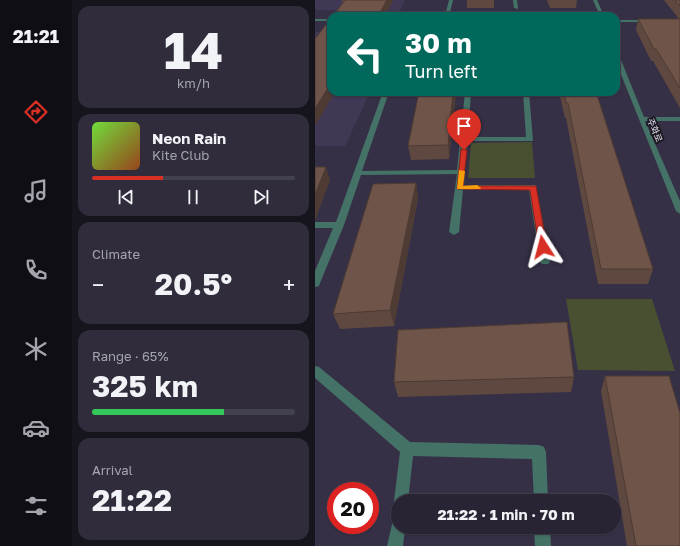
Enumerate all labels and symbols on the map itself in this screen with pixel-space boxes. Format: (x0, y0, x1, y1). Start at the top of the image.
pin (447, 109, 481, 150)
street label: 주화로 (645, 116, 665, 144)
position arrow (522, 226, 564, 268)
speed limit sign: 20 (327, 482, 379, 534)

